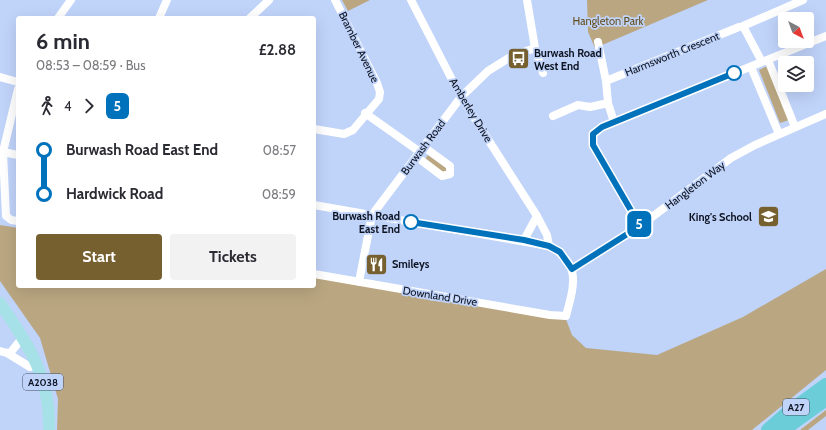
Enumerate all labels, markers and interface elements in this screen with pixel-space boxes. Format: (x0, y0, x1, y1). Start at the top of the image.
street label: Bramber Avenue (336, 9, 382, 85)
north arrow (778, 12, 814, 48)
map controls (778, 12, 814, 92)
park label: Hangleton Park (573, 14, 644, 28)
text: 6 min (36, 28, 90, 55)
street label: Harmsworth Crescent (623, 29, 722, 79)
text: £2.88 (259, 41, 296, 59)
bus stop icon: Burwash Road West End (506, 46, 532, 72)
place label: Burwash Road West End (534, 46, 602, 73)
button: layers (778, 56, 814, 92)
text: 08:53 – 08:59 · Bus (36, 57, 146, 73)
unlabelled marker (726, 65, 742, 81)
street label: Amberley Drive (446, 75, 496, 145)
icon: walk (36, 95, 58, 117)
icon: forward (78, 95, 100, 117)
text: 5 (114, 97, 121, 115)
text: 4 (64, 98, 72, 114)
street label: Burwash Road (398, 117, 448, 177)
text: Burwash Road East End (66, 141, 218, 159)
text: 08:57 (263, 142, 296, 158)
street label: Hangleton Way (662, 158, 728, 212)
text: Hardwick Road (66, 185, 163, 203)
text: 08:59 (262, 186, 296, 202)
school or university icon: King's School (755, 204, 781, 230)
place label: Burwash Road East End (332, 209, 400, 236)
place label: King's School (689, 210, 752, 224)
line badge: 5 (626, 211, 652, 237)
marker: Burwash Road East End (403, 214, 419, 230)
text: 5 (635, 215, 643, 233)
button: Start (36, 234, 162, 280)
button: Tickets (170, 234, 296, 280)
restaurant icon: Smileys (363, 251, 389, 277)
place label: Smileys (392, 257, 430, 271)
street label: Downland Drive (402, 283, 479, 309)
road number: A2038 (23, 374, 63, 390)
road number: A27 (783, 399, 809, 415)

